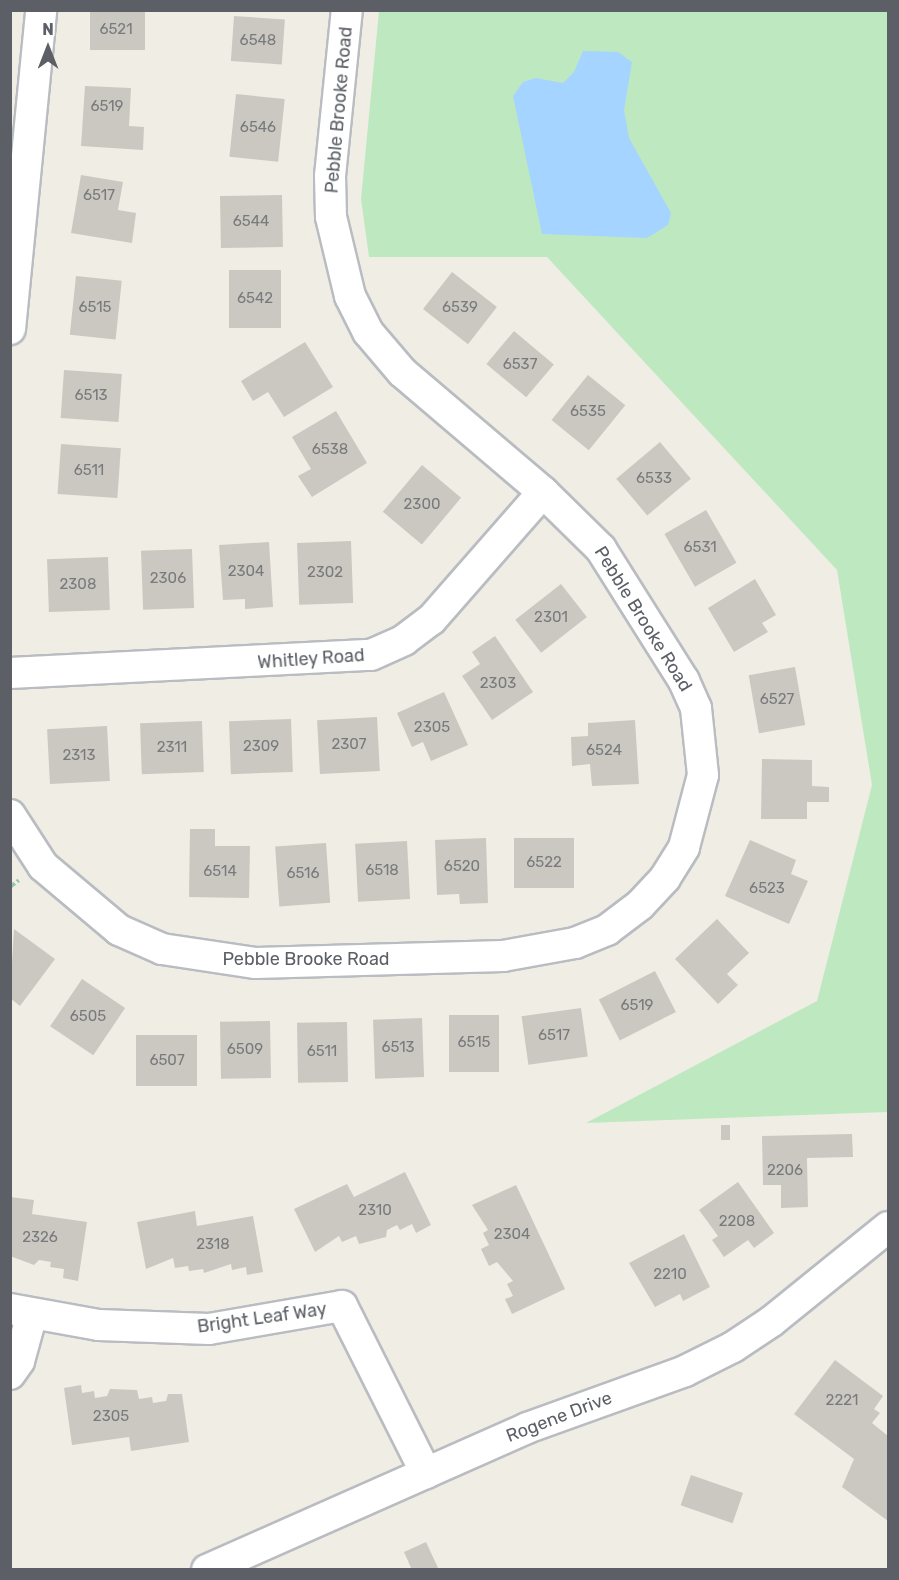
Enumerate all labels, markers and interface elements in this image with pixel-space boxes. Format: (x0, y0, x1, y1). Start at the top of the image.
north arrow (18, 18, 78, 78)
text: N (42, 20, 54, 39)
house number: 6521 (99, 21, 133, 39)
street label: Pebble Brooke Road (321, 26, 357, 194)
house number: 6548 (240, 32, 276, 50)
house number: 6519 (90, 98, 124, 116)
house number: 6546 (240, 119, 276, 137)
house number: 6517 (83, 187, 115, 205)
house number: 6544 (233, 213, 269, 231)
house number: 6542 (237, 290, 273, 308)
house number: 6515 (78, 299, 112, 317)
house number: 6539 (442, 299, 478, 317)
house number: 6537 (503, 356, 537, 374)
house number: 6513 (74, 387, 108, 405)
house number: 6535 (570, 403, 606, 421)
house number: 6538 (312, 441, 348, 459)
house number: 6511 (74, 462, 104, 480)
house number: 6533 (636, 470, 672, 488)
house number: 2300 (404, 496, 440, 514)
house number: 6531 (683, 539, 717, 557)
street label: Pebble Brooke Road (590, 542, 696, 696)
house number: 2304 (228, 563, 264, 581)
house number: 2302 (307, 564, 343, 582)
house number: 2306 (150, 570, 186, 588)
house number: 2308 (60, 576, 96, 594)
house number: 2301 (534, 609, 568, 627)
street label: Whitley Road (256, 644, 366, 674)
house number: 2303 (480, 675, 516, 693)
house number: 6527 (760, 691, 794, 709)
house number: 2305 (414, 719, 450, 737)
house number: 2307 (331, 736, 367, 754)
house number: 2309 (243, 738, 279, 756)
house number: 2311 (157, 739, 187, 757)
house number: 6524 (586, 742, 622, 760)
house number: 2313 (63, 747, 95, 765)
house number: 6522 (526, 854, 562, 872)
house number: 6520 (444, 858, 480, 876)
house number: 6518 (365, 862, 399, 880)
house number: 6514 (203, 863, 237, 881)
house number: 6516 (286, 865, 320, 883)
house number: 6523 (749, 880, 785, 898)
street label: Pebble Brooke Road (222, 948, 390, 970)
house number: 6519 (620, 997, 654, 1015)
house number: 6505 (70, 1008, 106, 1026)
house number: 6517 (538, 1027, 570, 1045)
house number: 6515 (457, 1034, 491, 1052)
house number: 6513 (381, 1039, 415, 1057)
house number: 6509 (227, 1041, 263, 1059)
house number: 6511 (307, 1043, 337, 1061)
house number: 6507 (149, 1052, 185, 1070)
house number: 2206 (767, 1162, 803, 1180)
house number: 2310 (358, 1202, 392, 1220)
house number: 2208 (719, 1213, 755, 1231)
house number: 2304 (494, 1226, 530, 1244)
house number: 2326 (22, 1229, 58, 1247)
house number: 2318 (196, 1236, 230, 1254)
house number: 2210 (653, 1266, 687, 1284)
street label: Bright Leaf Way (196, 1298, 328, 1338)
street label: Rogene Drive (503, 1387, 615, 1447)
house number: 2221 (826, 1392, 858, 1410)
house number: 2305 (93, 1408, 129, 1426)

